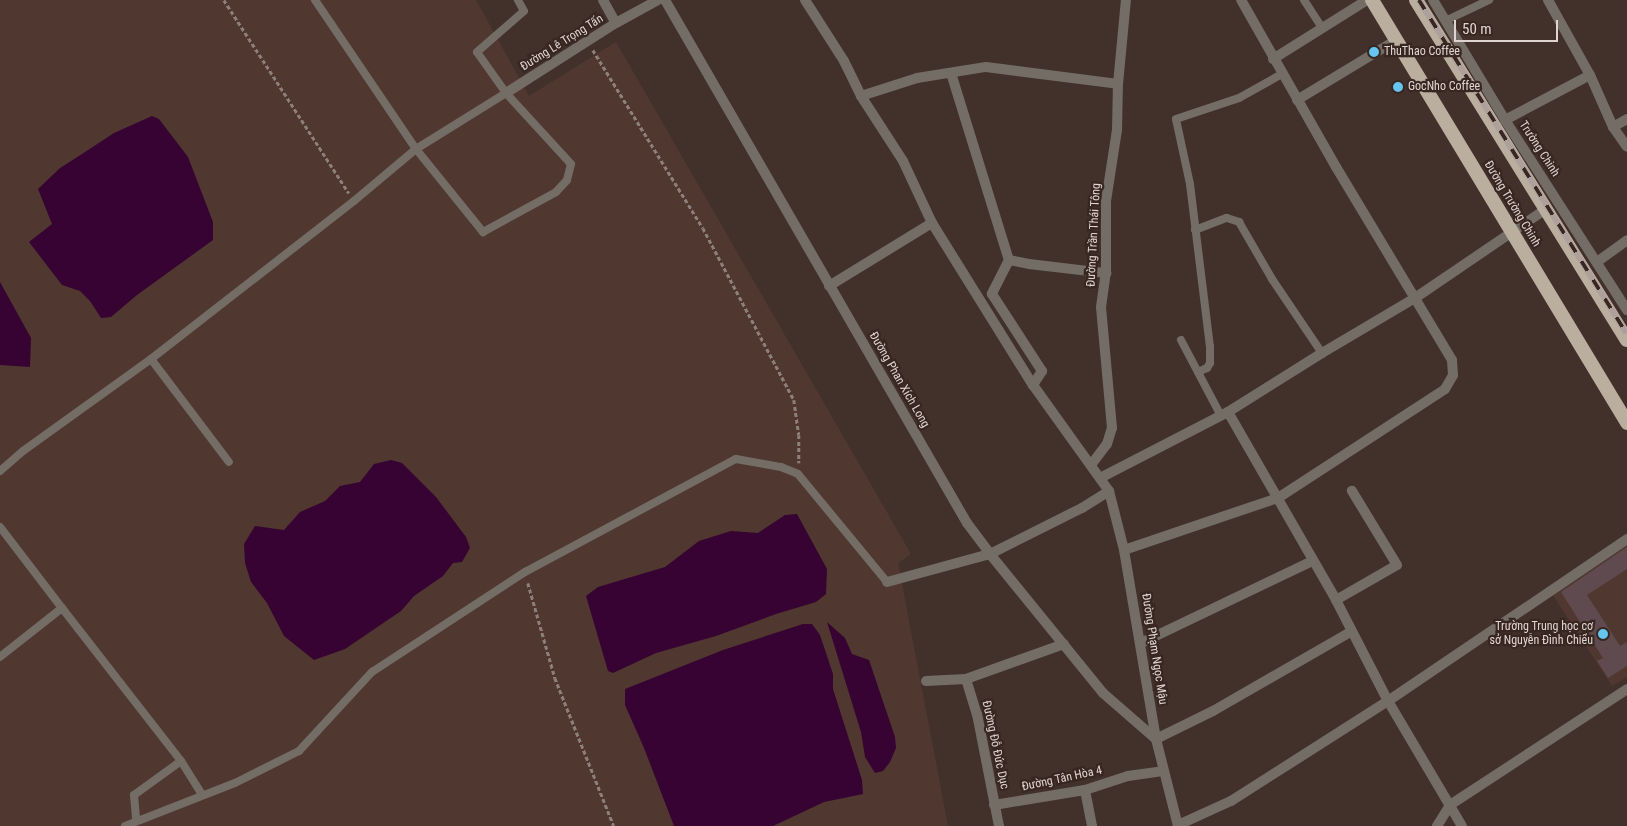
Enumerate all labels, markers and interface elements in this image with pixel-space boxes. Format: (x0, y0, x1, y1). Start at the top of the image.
scale bar (1457, 10, 1561, 42)
street label: Đường Lê Trọng Tấn (518, 12, 606, 74)
text: 50 m (1462, 20, 1492, 38)
place label: ThuThao Coffee (1384, 45, 1460, 59)
marker: ThuThao Coffee (1368, 46, 1380, 58)
place label: GocNho Coffee (1408, 80, 1480, 94)
marker: GocNho Coffee (1392, 81, 1404, 93)
street label: Trường Chinh (1516, 118, 1562, 180)
street label: Đường Trường Chinh (1481, 158, 1543, 250)
street label: Đường Trần Thái Tông (1084, 182, 1104, 288)
street label: Đường Phan Xích Long (866, 330, 932, 430)
street label: Đường Phạm Ngọc Mậu (1138, 592, 1170, 706)
place label: Trường Trung học cơ sở Nguyễn Đình Chiểu (1489, 620, 1593, 648)
marker: Trường Trung học cơ sở Nguyễn Đình Chiểu (1597, 628, 1609, 640)
street label: Đường Đỗ Đức Dục (979, 699, 1011, 791)
street label: Đường Tân Hòa 4 (1020, 763, 1104, 795)

